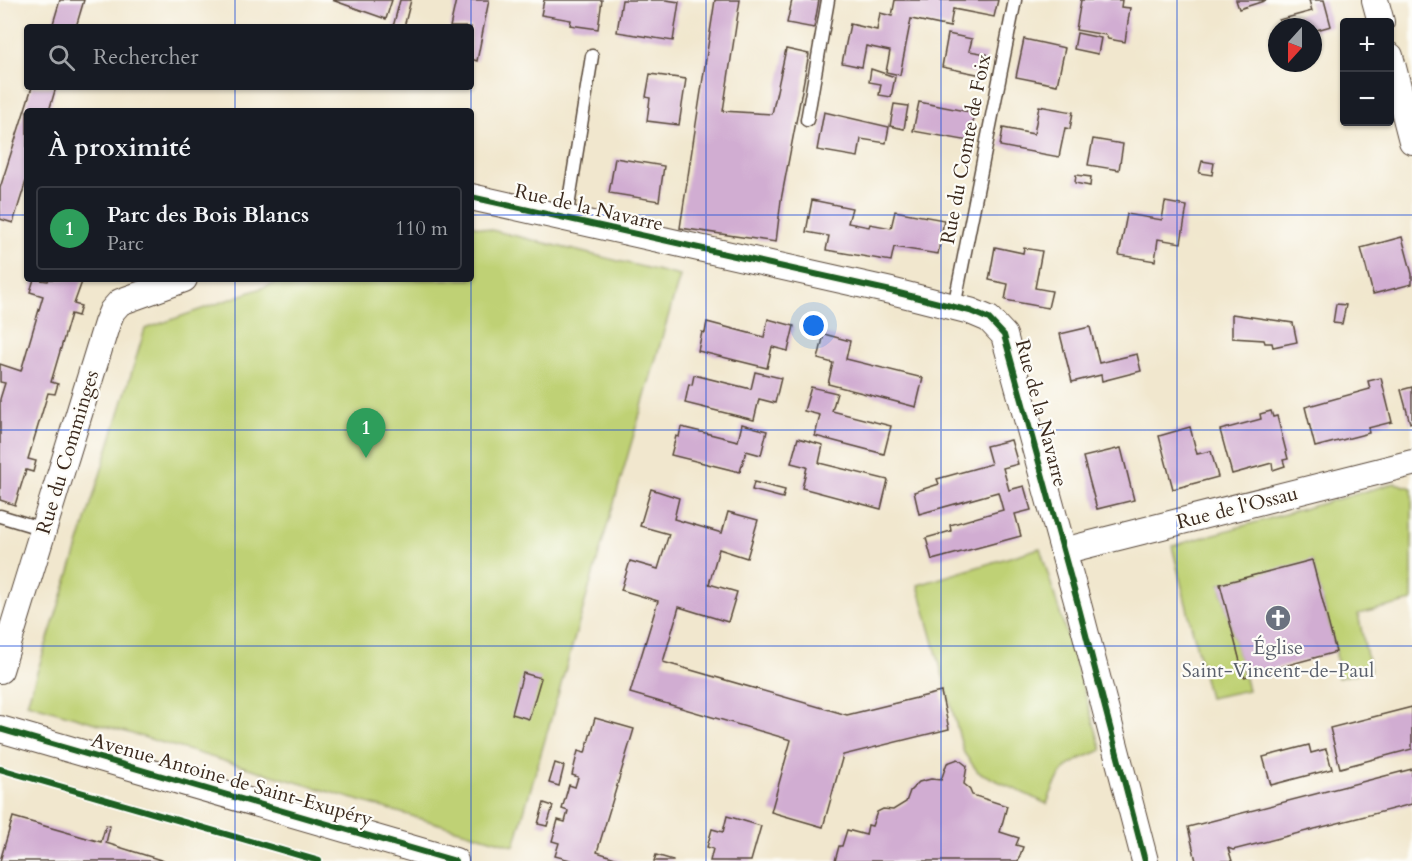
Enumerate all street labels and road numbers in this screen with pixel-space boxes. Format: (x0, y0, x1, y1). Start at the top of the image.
street label: Rue du Comte de Foix (934, 52, 997, 246)
street label: Rue de la Navarre (512, 177, 666, 238)
street label: Rue de la Navarre (1009, 336, 1074, 490)
street label: Rue du Comminges (30, 367, 105, 537)
street label: Rue de l'Ossau (1174, 479, 1301, 536)
street label: Avenue Antoine de Saint-Exupéry (88, 726, 376, 833)

